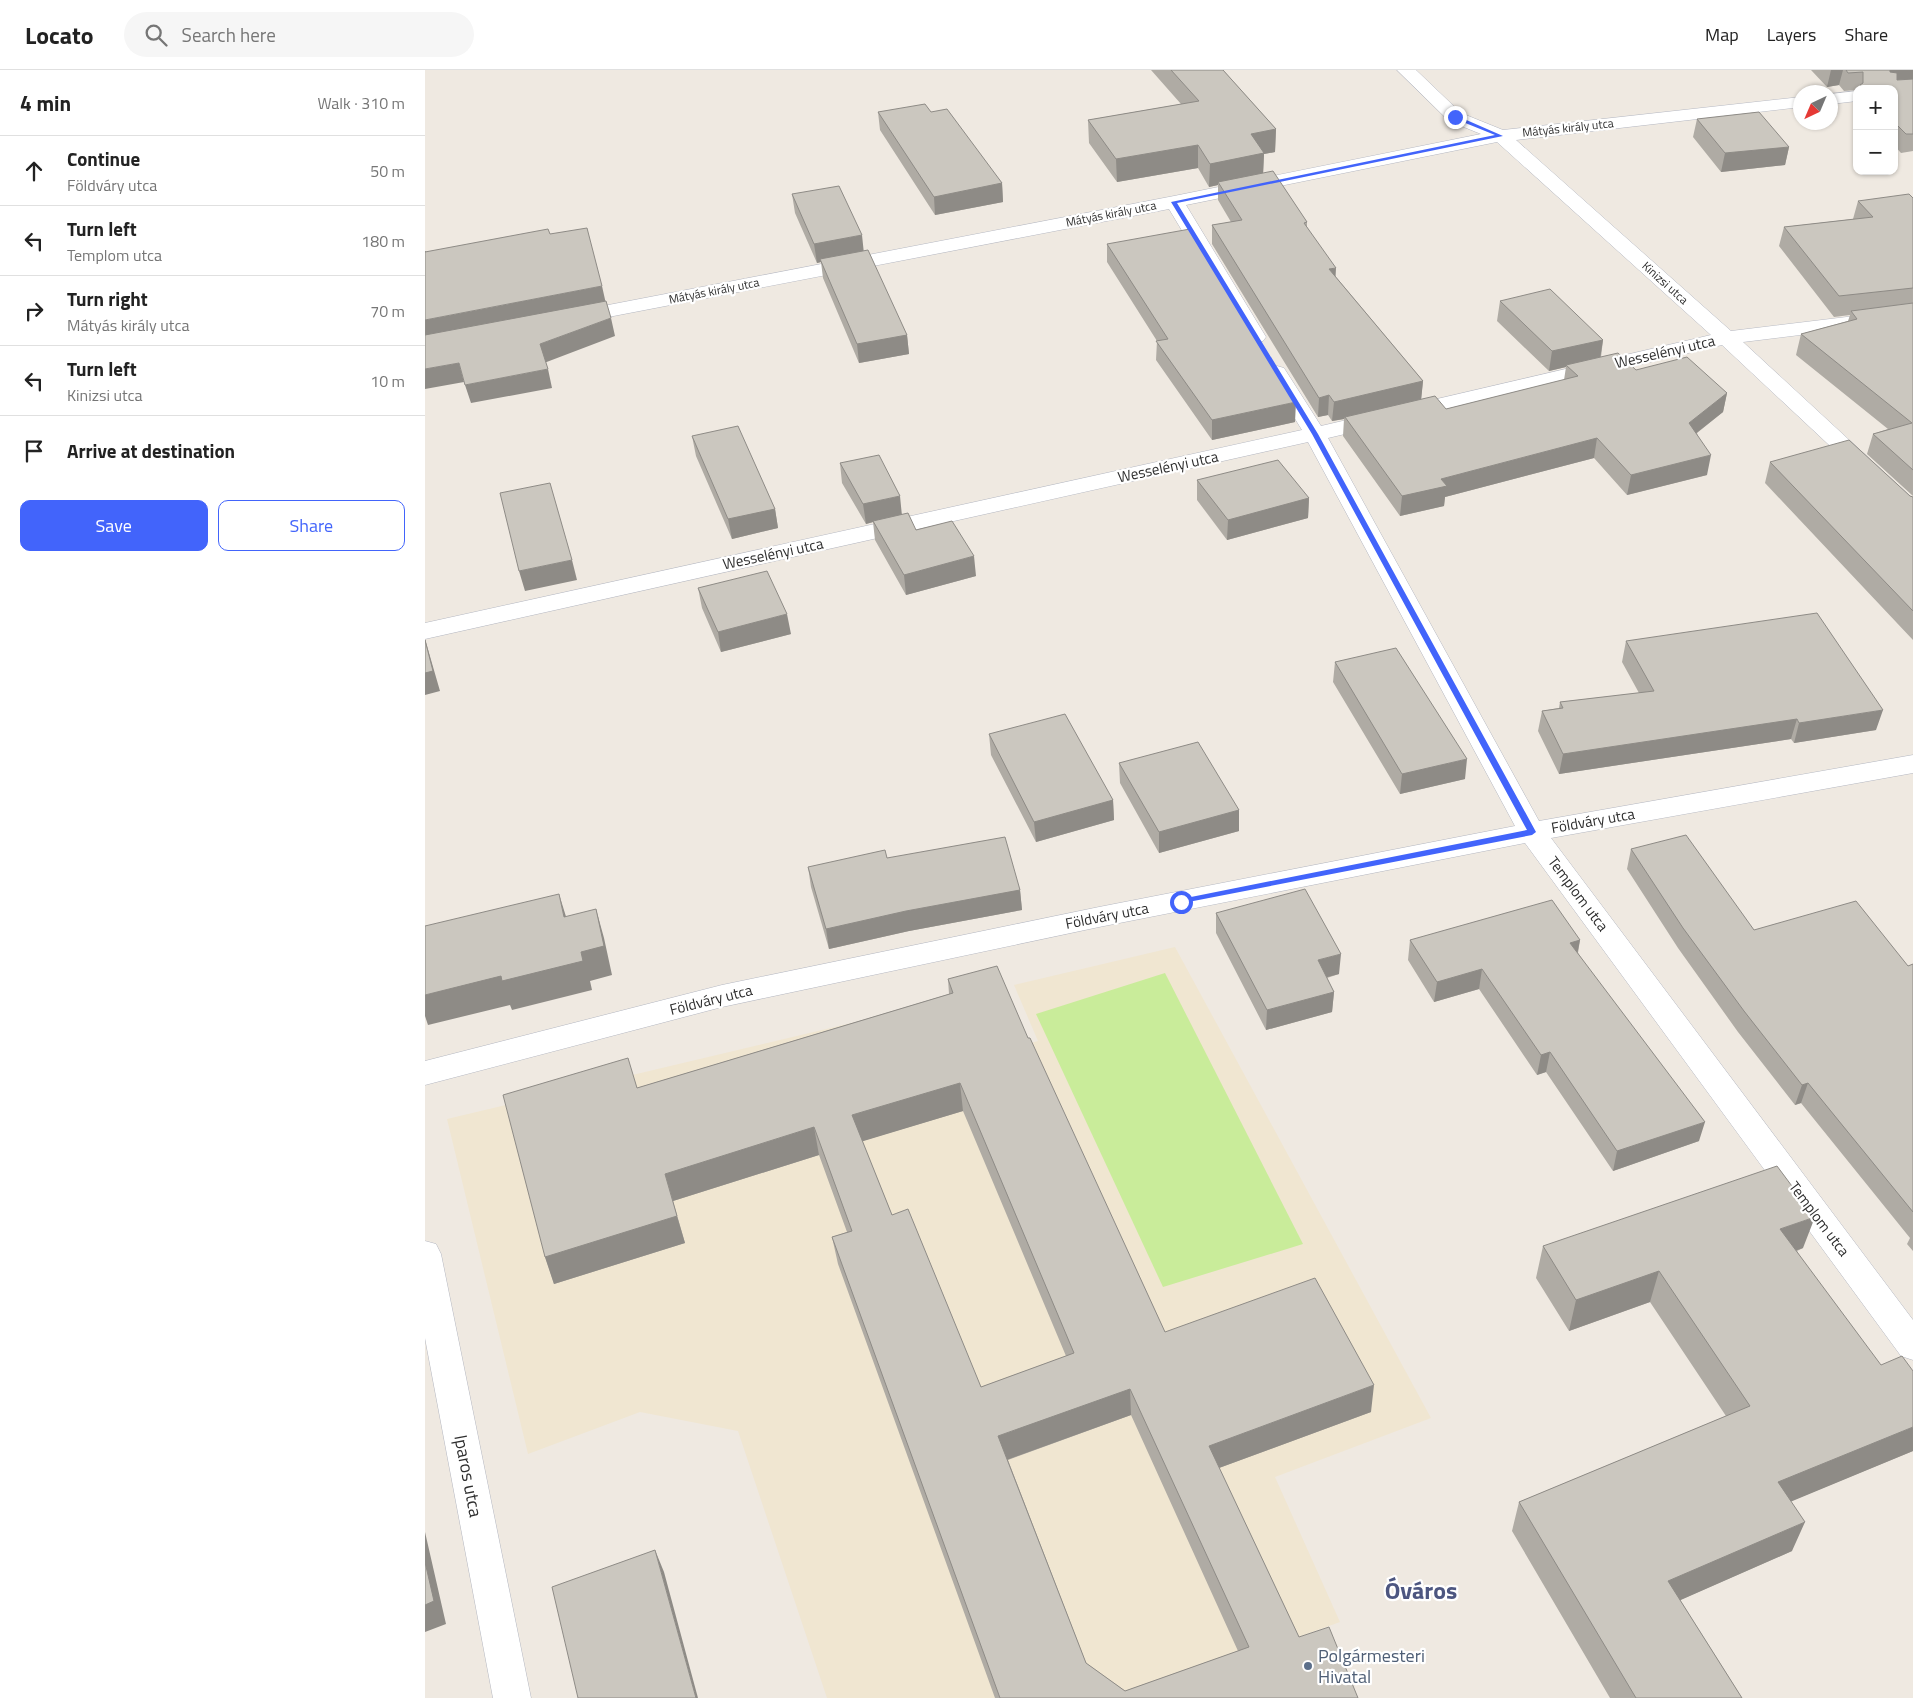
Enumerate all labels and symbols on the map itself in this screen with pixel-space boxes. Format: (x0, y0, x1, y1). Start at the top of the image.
north arrow (1793, 85, 1838, 130)
route end (1444, 106, 1467, 129)
street label: Mátyás király utca (1521, 113, 1615, 142)
street label: Mátyás király utca (1064, 195, 1158, 232)
street label: Kinizsi utca (1638, 257, 1693, 309)
street label: Mátyás király utca (667, 272, 761, 309)
street label: Wesselényi utca (1613, 329, 1718, 374)
street label: Wesselényi utca (1116, 445, 1221, 488)
street label: Wesselényi utca (721, 532, 826, 575)
street label: Földváry utca (1549, 802, 1637, 839)
street label: Templom utca (1542, 851, 1615, 937)
route start (1170, 891, 1193, 914)
street label: Földváry utca (1063, 896, 1151, 935)
street label: Földváry utca (667, 978, 755, 1021)
street label: Templom utca (1783, 1176, 1856, 1262)
street label: Iparos utca (447, 1432, 490, 1519)
district label: Óváros (1385, 1572, 1457, 1608)
place label: Polgármesteri Hivatal (1318, 1642, 1425, 1690)
marker: Polgármesteri Hivatal (1302, 1660, 1314, 1672)

